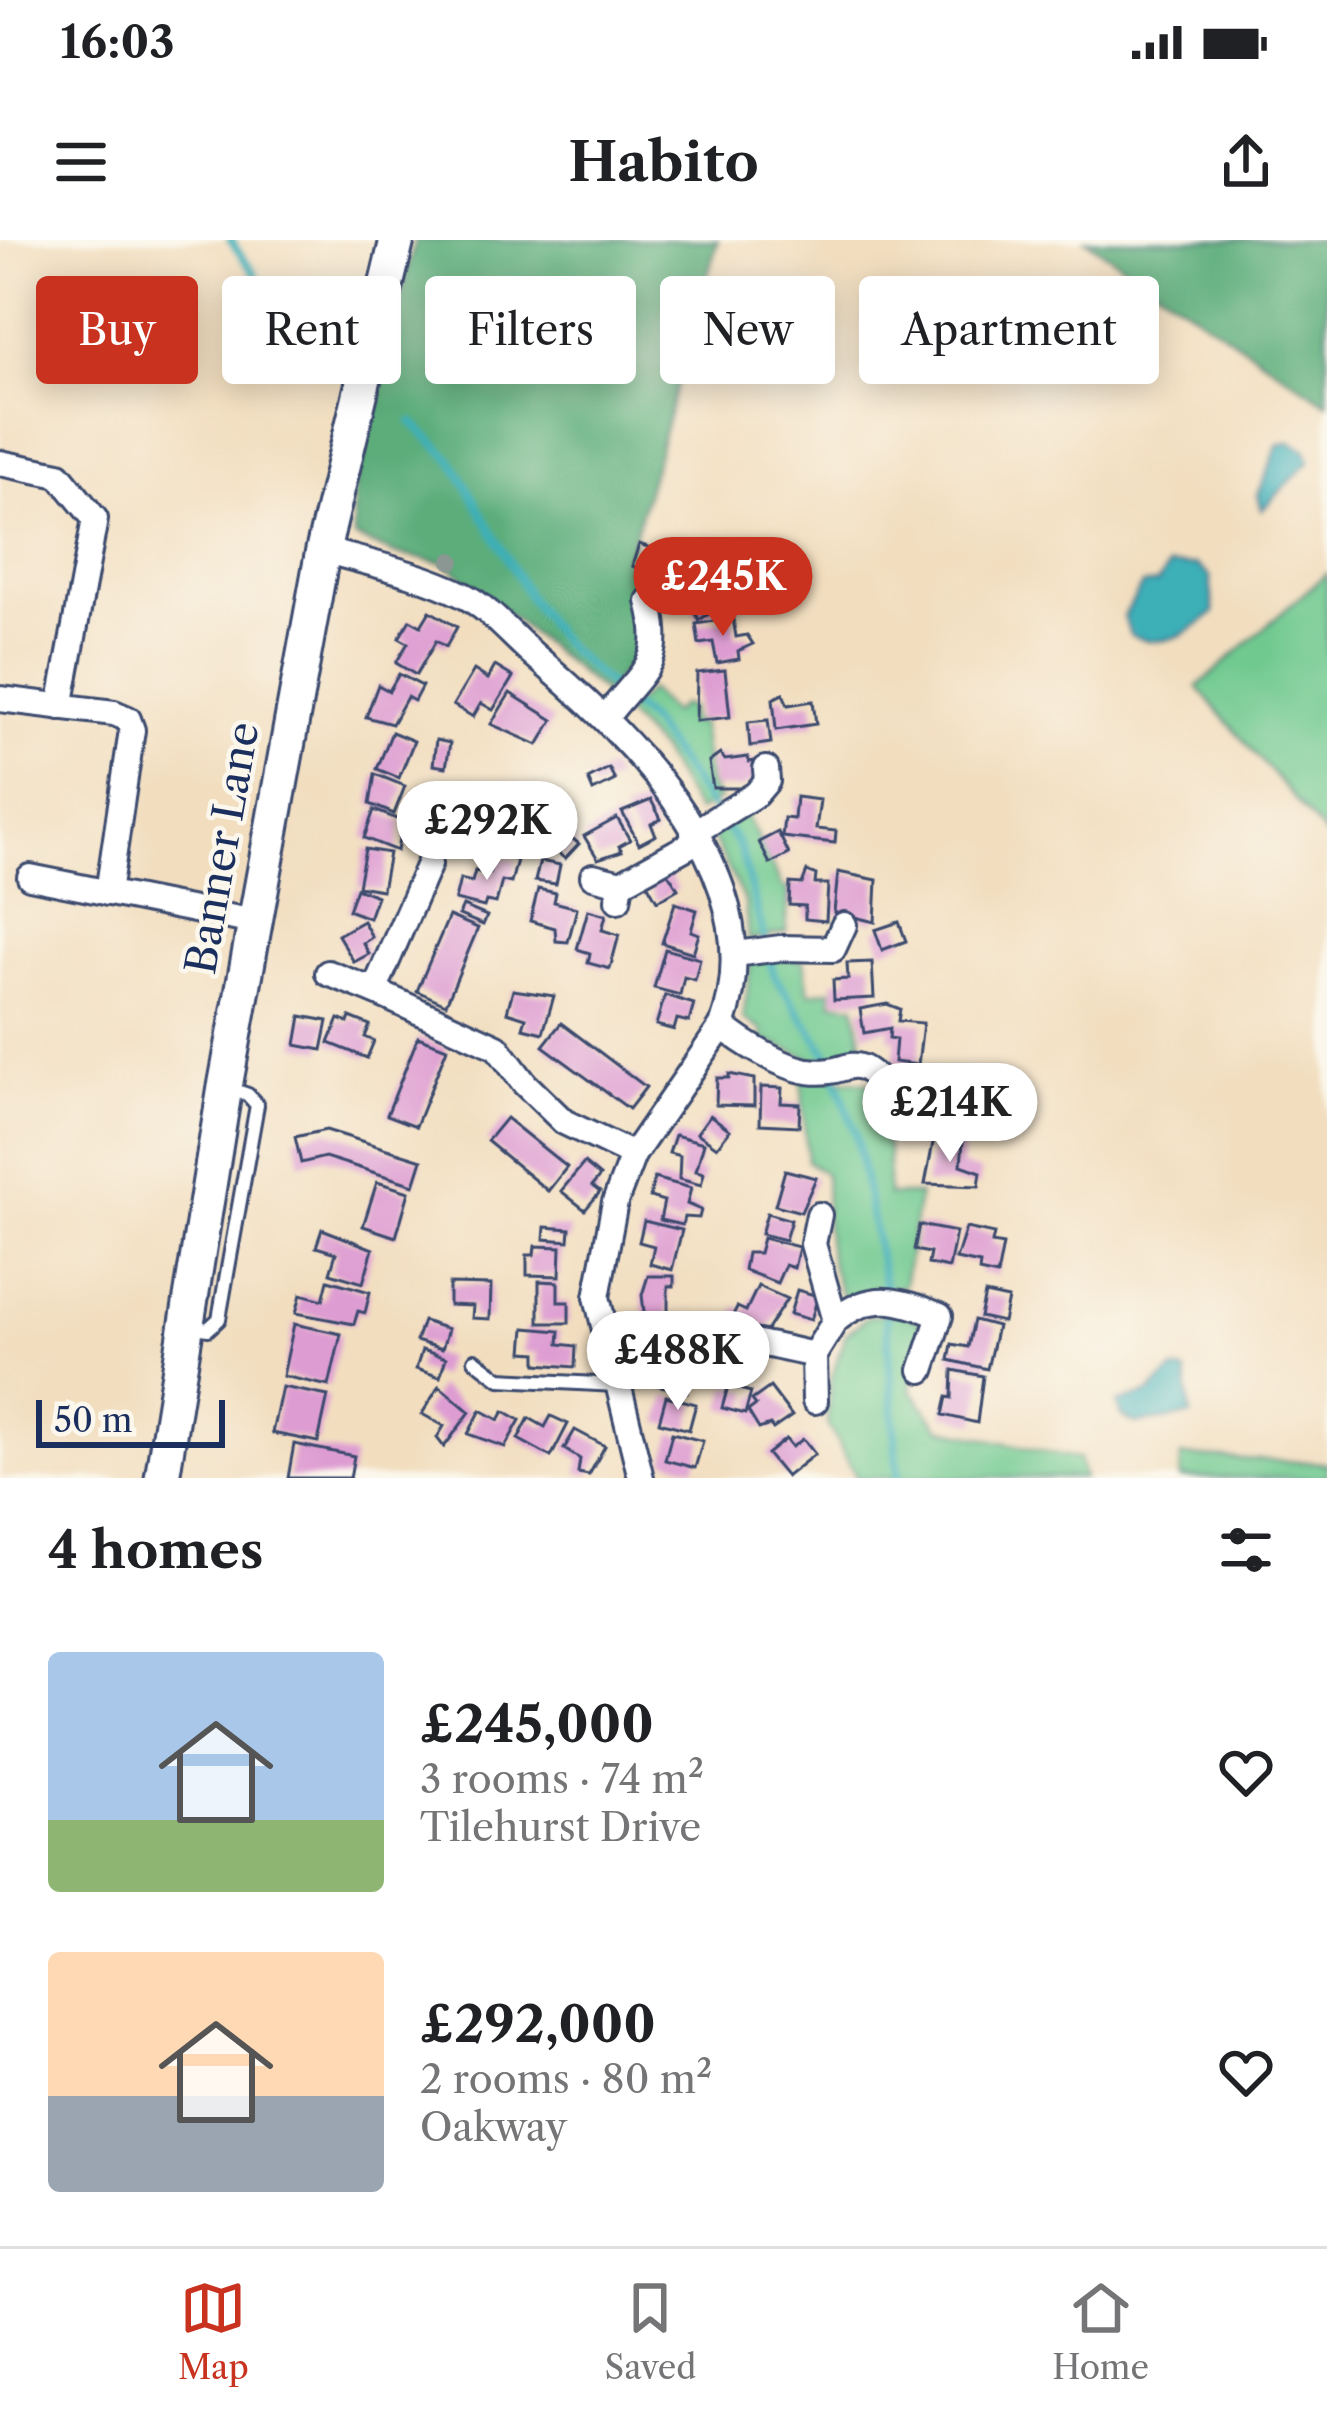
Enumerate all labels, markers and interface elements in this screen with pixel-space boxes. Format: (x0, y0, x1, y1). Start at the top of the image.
text: 16:03 (60, 14, 175, 70)
icon: menu (48, 129, 114, 195)
text: Habito (568, 129, 759, 195)
icon: share (1213, 129, 1279, 195)
chip: Buy (36, 276, 198, 384)
chip: Rent (222, 276, 401, 384)
chip: Filters (425, 276, 636, 384)
chip: New (660, 276, 835, 384)
chip: Apartment (859, 276, 1159, 384)
pin: £245K (639, 537, 807, 639)
text: £245K (660, 552, 786, 600)
street label: Banner Lane (174, 718, 270, 978)
pin: £292K (403, 781, 571, 883)
text: £292K (424, 796, 550, 844)
pin: £214K (866, 1063, 1034, 1165)
text: £214K (889, 1078, 1011, 1126)
pin: £488K (594, 1311, 762, 1413)
text: £488K (614, 1326, 742, 1374)
scale bar (36, 1394, 225, 1447)
text: 50 m (54, 1400, 132, 1441)
icon: filters (1213, 1517, 1279, 1583)
text: 4 homes (48, 1519, 263, 1581)
text: £245,000 (420, 1693, 654, 1755)
icon: home (144, 1700, 288, 1844)
icon: heart (1213, 1739, 1279, 1805)
text: 3 rooms · 74 m² (420, 1755, 704, 1803)
text: Tilehurst Drive (420, 1803, 701, 1851)
text: £292,000 (420, 1993, 656, 2055)
icon: home (144, 2000, 288, 2144)
icon: heart (1213, 2039, 1279, 2105)
text: 2 rooms · 80 m² (420, 2055, 712, 2103)
text: Oakway (420, 2103, 567, 2151)
tab: Map (178, 2275, 249, 2388)
tab: Saved (605, 2275, 696, 2388)
tab: Home (1052, 2275, 1149, 2388)

